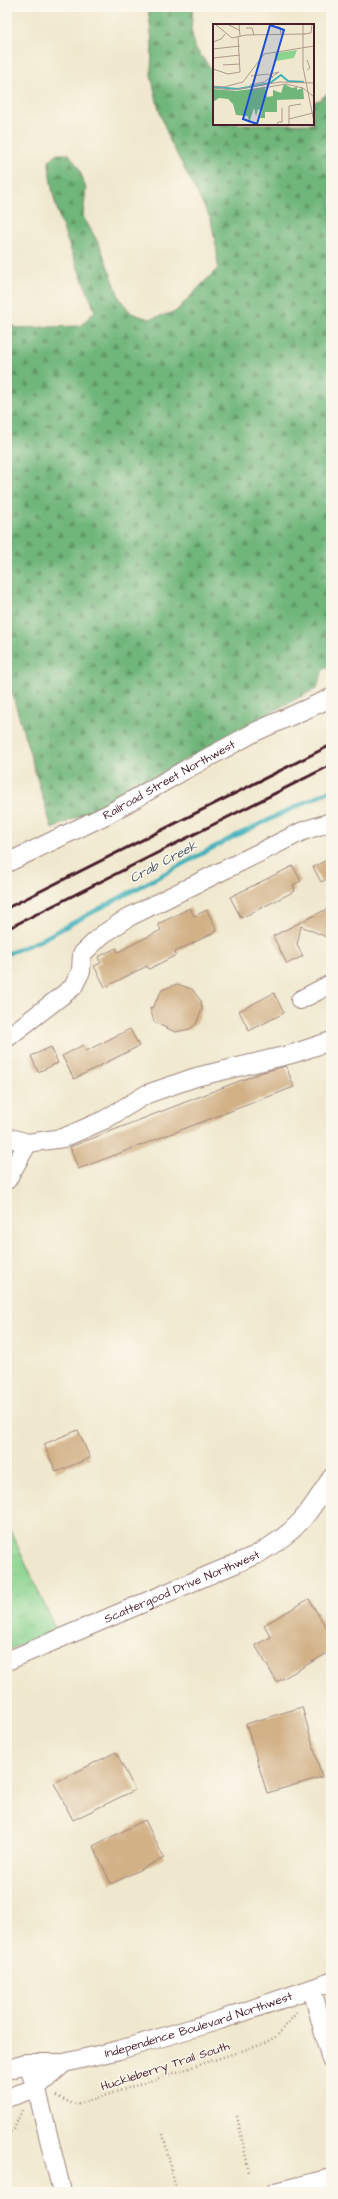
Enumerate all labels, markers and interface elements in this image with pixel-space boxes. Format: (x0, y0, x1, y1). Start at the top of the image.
inset map (213, 24, 314, 125)
street label: Railroad Street Northwest (100, 736, 238, 824)
water label: Crab Creek (127, 836, 201, 887)
street label: Scattergood Drive Northwest (102, 1546, 263, 1628)
street label: Independence Boulevard Northwest (103, 1988, 295, 2062)
street label: Huckleberry Trail South (99, 2038, 232, 2096)

